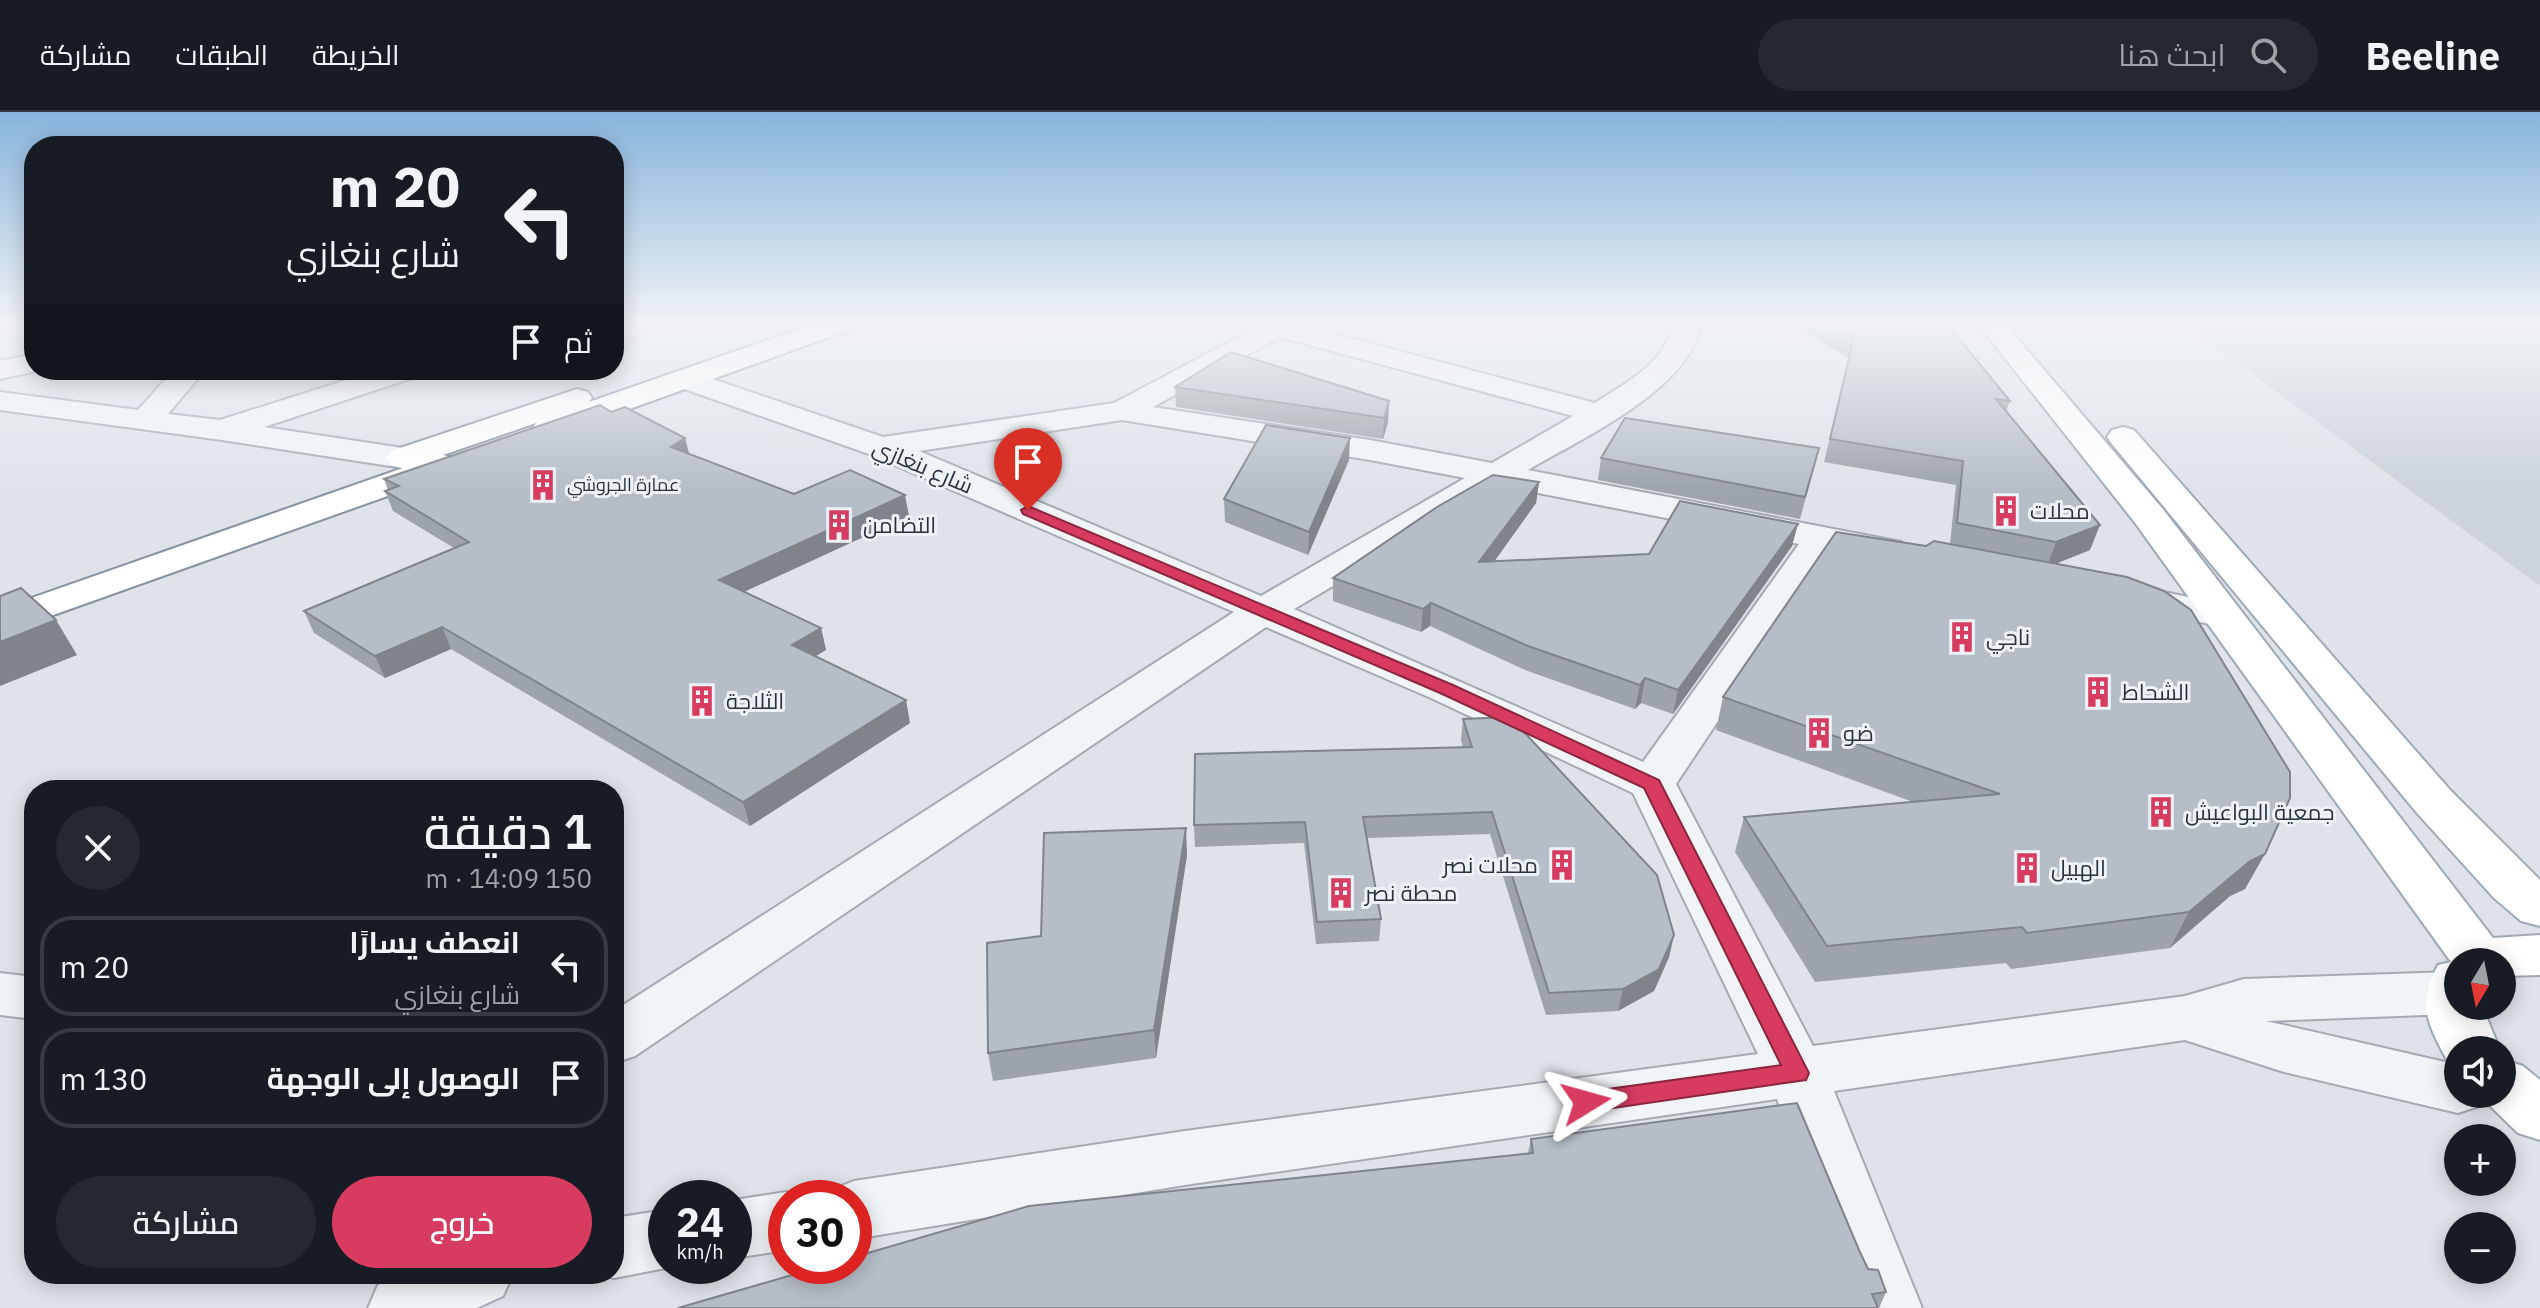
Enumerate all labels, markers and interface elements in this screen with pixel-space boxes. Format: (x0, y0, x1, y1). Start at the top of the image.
search box (1758, 19, 2318, 91)
text: Beeline (2366, 31, 2500, 80)
icon: search (2246, 33, 2290, 77)
text: ابحث هنا (2118, 35, 2226, 74)
text: مشاركة (40, 36, 131, 73)
text: الطبقات (175, 36, 268, 73)
text: الخريطة (312, 36, 399, 73)
text: 20 m (330, 150, 460, 222)
icon: left (488, 168, 592, 272)
text: شارع بنغازي (286, 230, 460, 277)
icon: arrive (504, 320, 548, 364)
text: ثم (564, 322, 592, 361)
pin (994, 428, 1062, 510)
street label: شارع بنغازي (868, 431, 978, 502)
icon: arrive (1006, 440, 1050, 484)
building icon: عمارة الجروشي (526, 468, 560, 502)
place label: عمارة الجروشي (567, 473, 680, 498)
building icon: محلات (1989, 494, 2023, 528)
place label: محلات (2030, 496, 2090, 525)
building icon: التضامن (822, 508, 856, 542)
place label: التضامن (863, 510, 936, 539)
building icon: ناجي (1945, 620, 1979, 654)
place label: ناجي (1986, 622, 2030, 654)
building icon: الشحاط (2081, 675, 2115, 709)
place label: الشحاط (2122, 677, 2189, 706)
building icon: الثلاجة (685, 684, 719, 718)
place label: الثلاجة (726, 686, 784, 715)
building icon: ضو (1802, 716, 1836, 750)
place label: ضو (1843, 718, 1874, 747)
building icon: جمعية البواعيش (2144, 795, 2178, 829)
place label: جمعية البواعيش (2185, 797, 2334, 826)
text: 1 دقيقة (424, 800, 592, 862)
button: close (56, 806, 140, 890)
building icon: محلات نصر (1545, 848, 1579, 882)
place label: محلات نصر (1441, 850, 1538, 879)
building icon: الهبيل (2010, 851, 2044, 885)
place label: الهبيل (2051, 853, 2106, 882)
text: 150 m · 14:09 (426, 861, 592, 895)
building icon: محطة نصر (1324, 876, 1358, 910)
place label: محطة نصر (1363, 878, 1457, 907)
text: انعطف يسارًا (349, 922, 520, 961)
icon: left (544, 944, 588, 988)
text: 20 m (60, 947, 129, 986)
north arrow (2444, 948, 2516, 1020)
map controls (2444, 948, 2516, 1284)
text: شارع بنغازي (395, 977, 520, 1011)
button: sound (2444, 1036, 2516, 1108)
icon: arrive (544, 1056, 588, 1100)
text: الوصول إلى الوجهة (267, 1058, 520, 1097)
text: 130 m (60, 1059, 147, 1098)
position arrow (1544, 1060, 1628, 1144)
button: + (2444, 1124, 2516, 1196)
button: مشاركة (56, 1176, 316, 1268)
button: خروج (332, 1176, 592, 1268)
speed limit sign: 30 (768, 1180, 872, 1284)
text: 24 (676, 1196, 724, 1248)
button: − (2444, 1212, 2516, 1284)
text: km/h (676, 1238, 724, 1265)

